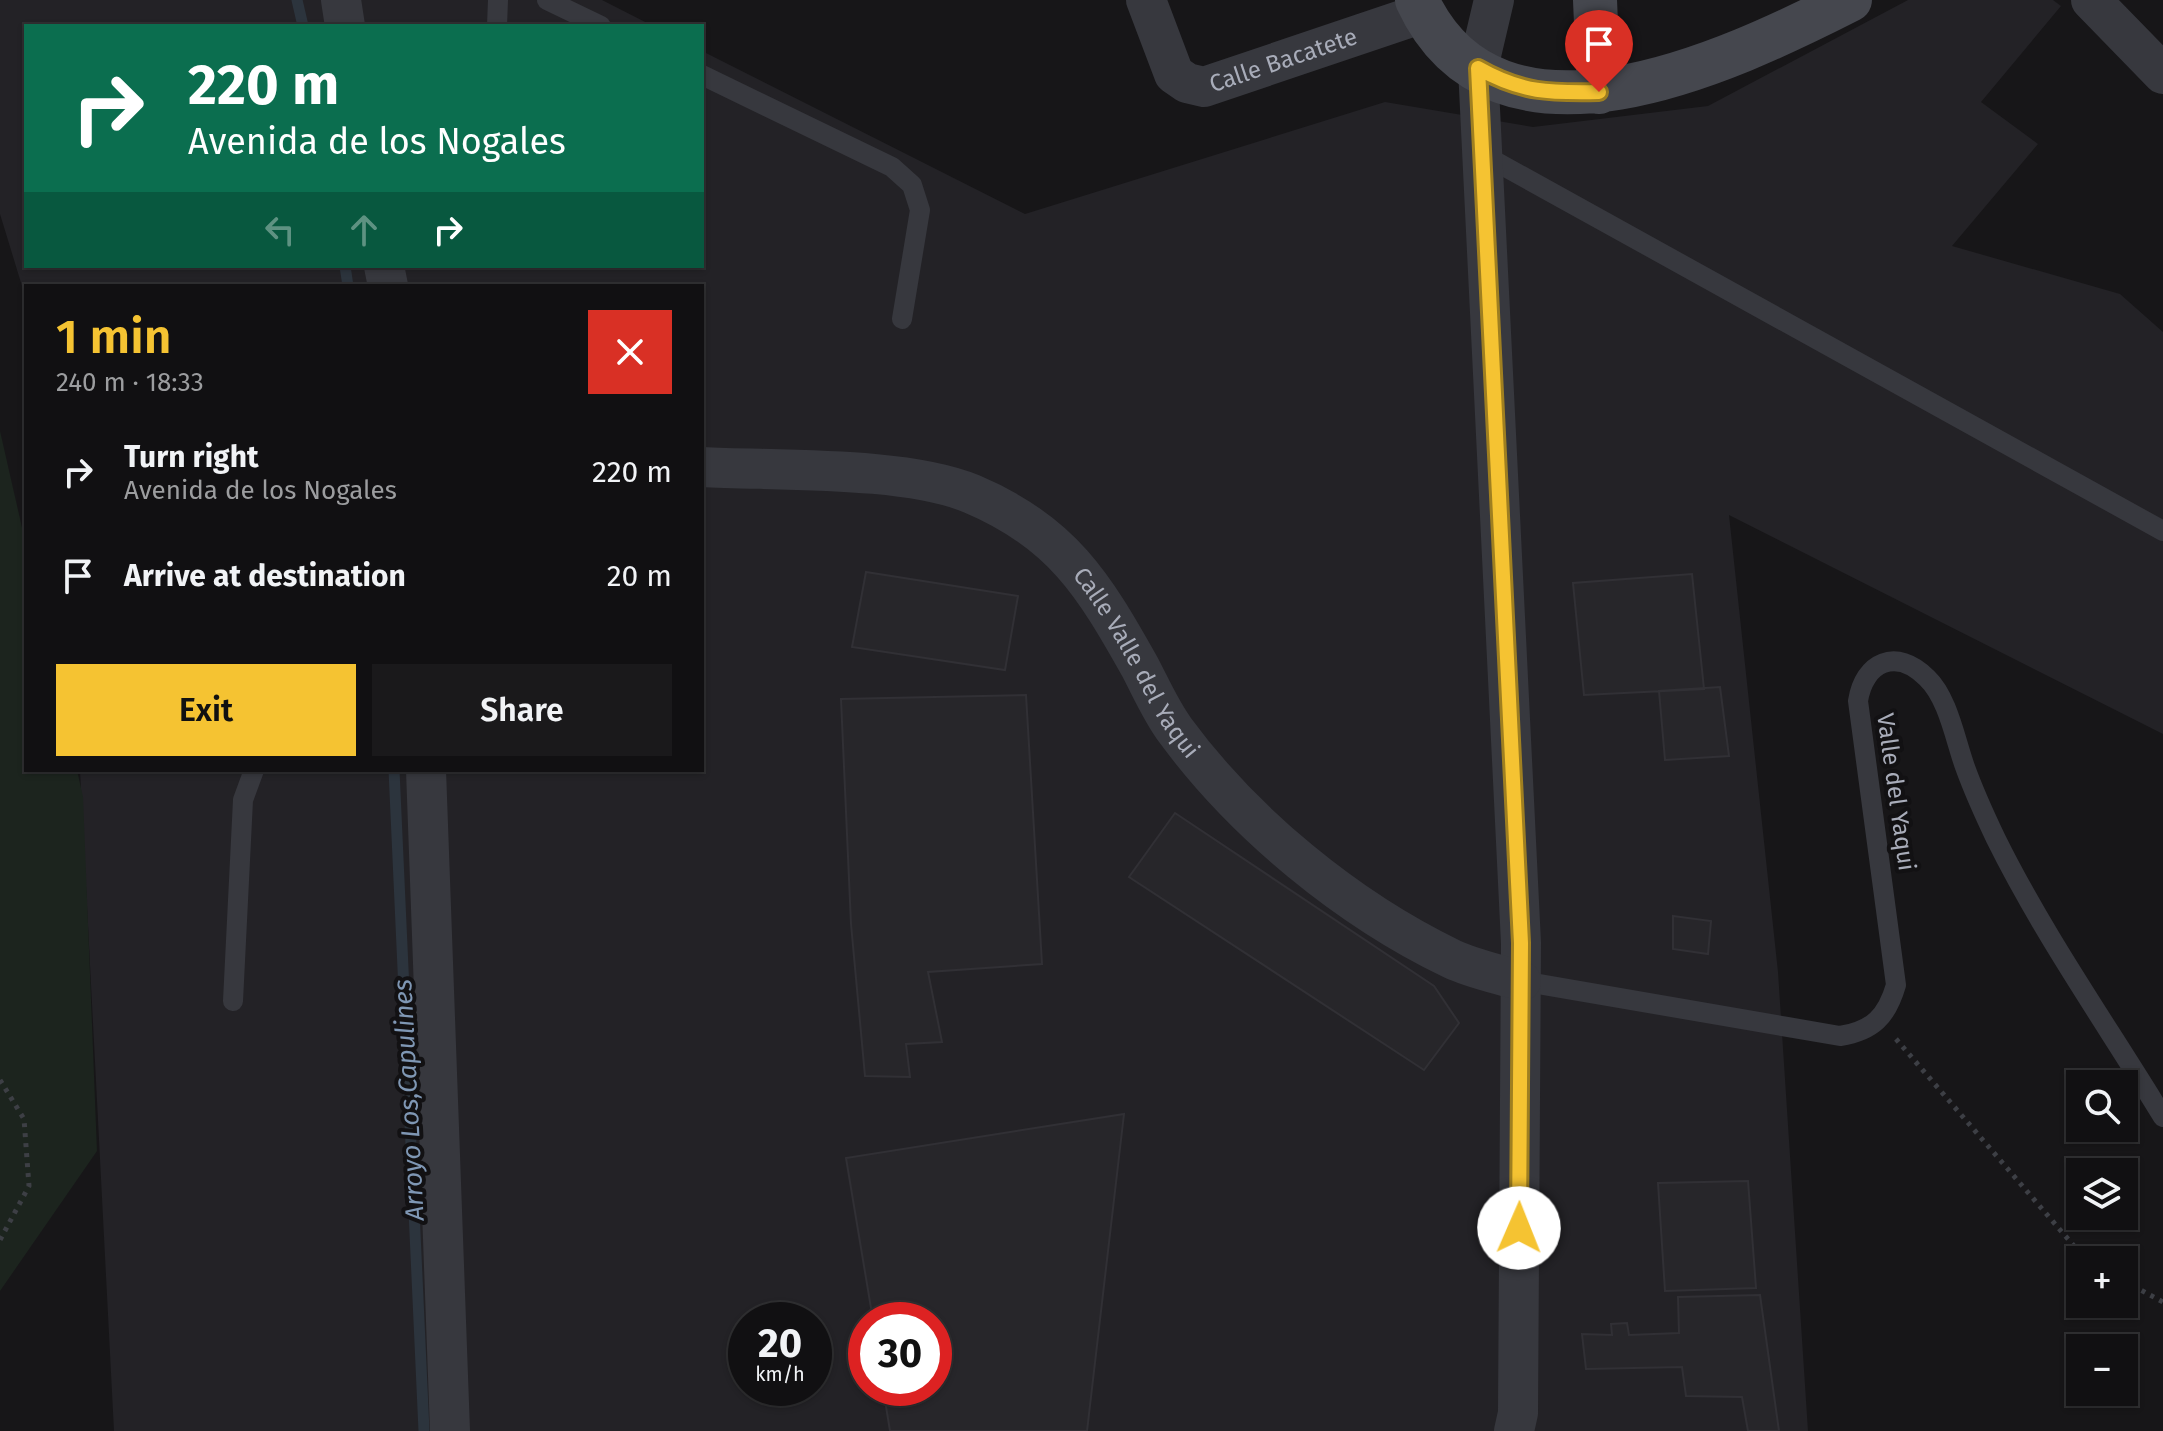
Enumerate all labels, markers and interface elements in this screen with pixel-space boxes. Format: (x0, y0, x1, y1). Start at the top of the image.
pin (1565, 10, 1633, 92)
street label: Calle Bacatete (1206, 22, 1361, 98)
icon: arrive (1577, 22, 1621, 66)
text: 220 m (188, 52, 339, 119)
icon: right (56, 56, 160, 160)
text: Avenida de los Nogales (188, 120, 566, 164)
icon: left (258, 208, 302, 252)
icon: ahead (342, 208, 386, 252)
icon: right (426, 208, 470, 252)
text: 1 min (56, 308, 172, 366)
button: close (588, 310, 672, 394)
text: 240 m · 18:33 (56, 367, 204, 398)
text: Turn right (124, 439, 259, 475)
icon: right (56, 450, 100, 494)
text: 220 m (592, 454, 672, 490)
text: Avenida de los Nogales (124, 475, 397, 506)
icon: arrive (56, 554, 100, 598)
text: Arrive at destination (124, 558, 406, 594)
text: 20 m (607, 558, 672, 594)
street label: Calle Valle del Yaqui (1067, 562, 1205, 764)
button: Exit (56, 664, 356, 756)
button: Share (372, 664, 672, 756)
street label: Valle del Yaqui (1871, 711, 1921, 873)
water label: Arroyo Los,Capulines (387, 978, 431, 1223)
map controls (2066, 1070, 2138, 1406)
button: search (2066, 1070, 2138, 1142)
button: layers (2066, 1158, 2138, 1230)
position arrow (1477, 1186, 1561, 1270)
button: + (2066, 1246, 2138, 1318)
speed limit sign: 30 (848, 1302, 952, 1406)
text: 20 (758, 1320, 802, 1368)
button: − (2066, 1334, 2138, 1406)
text: km/h (755, 1362, 805, 1386)

